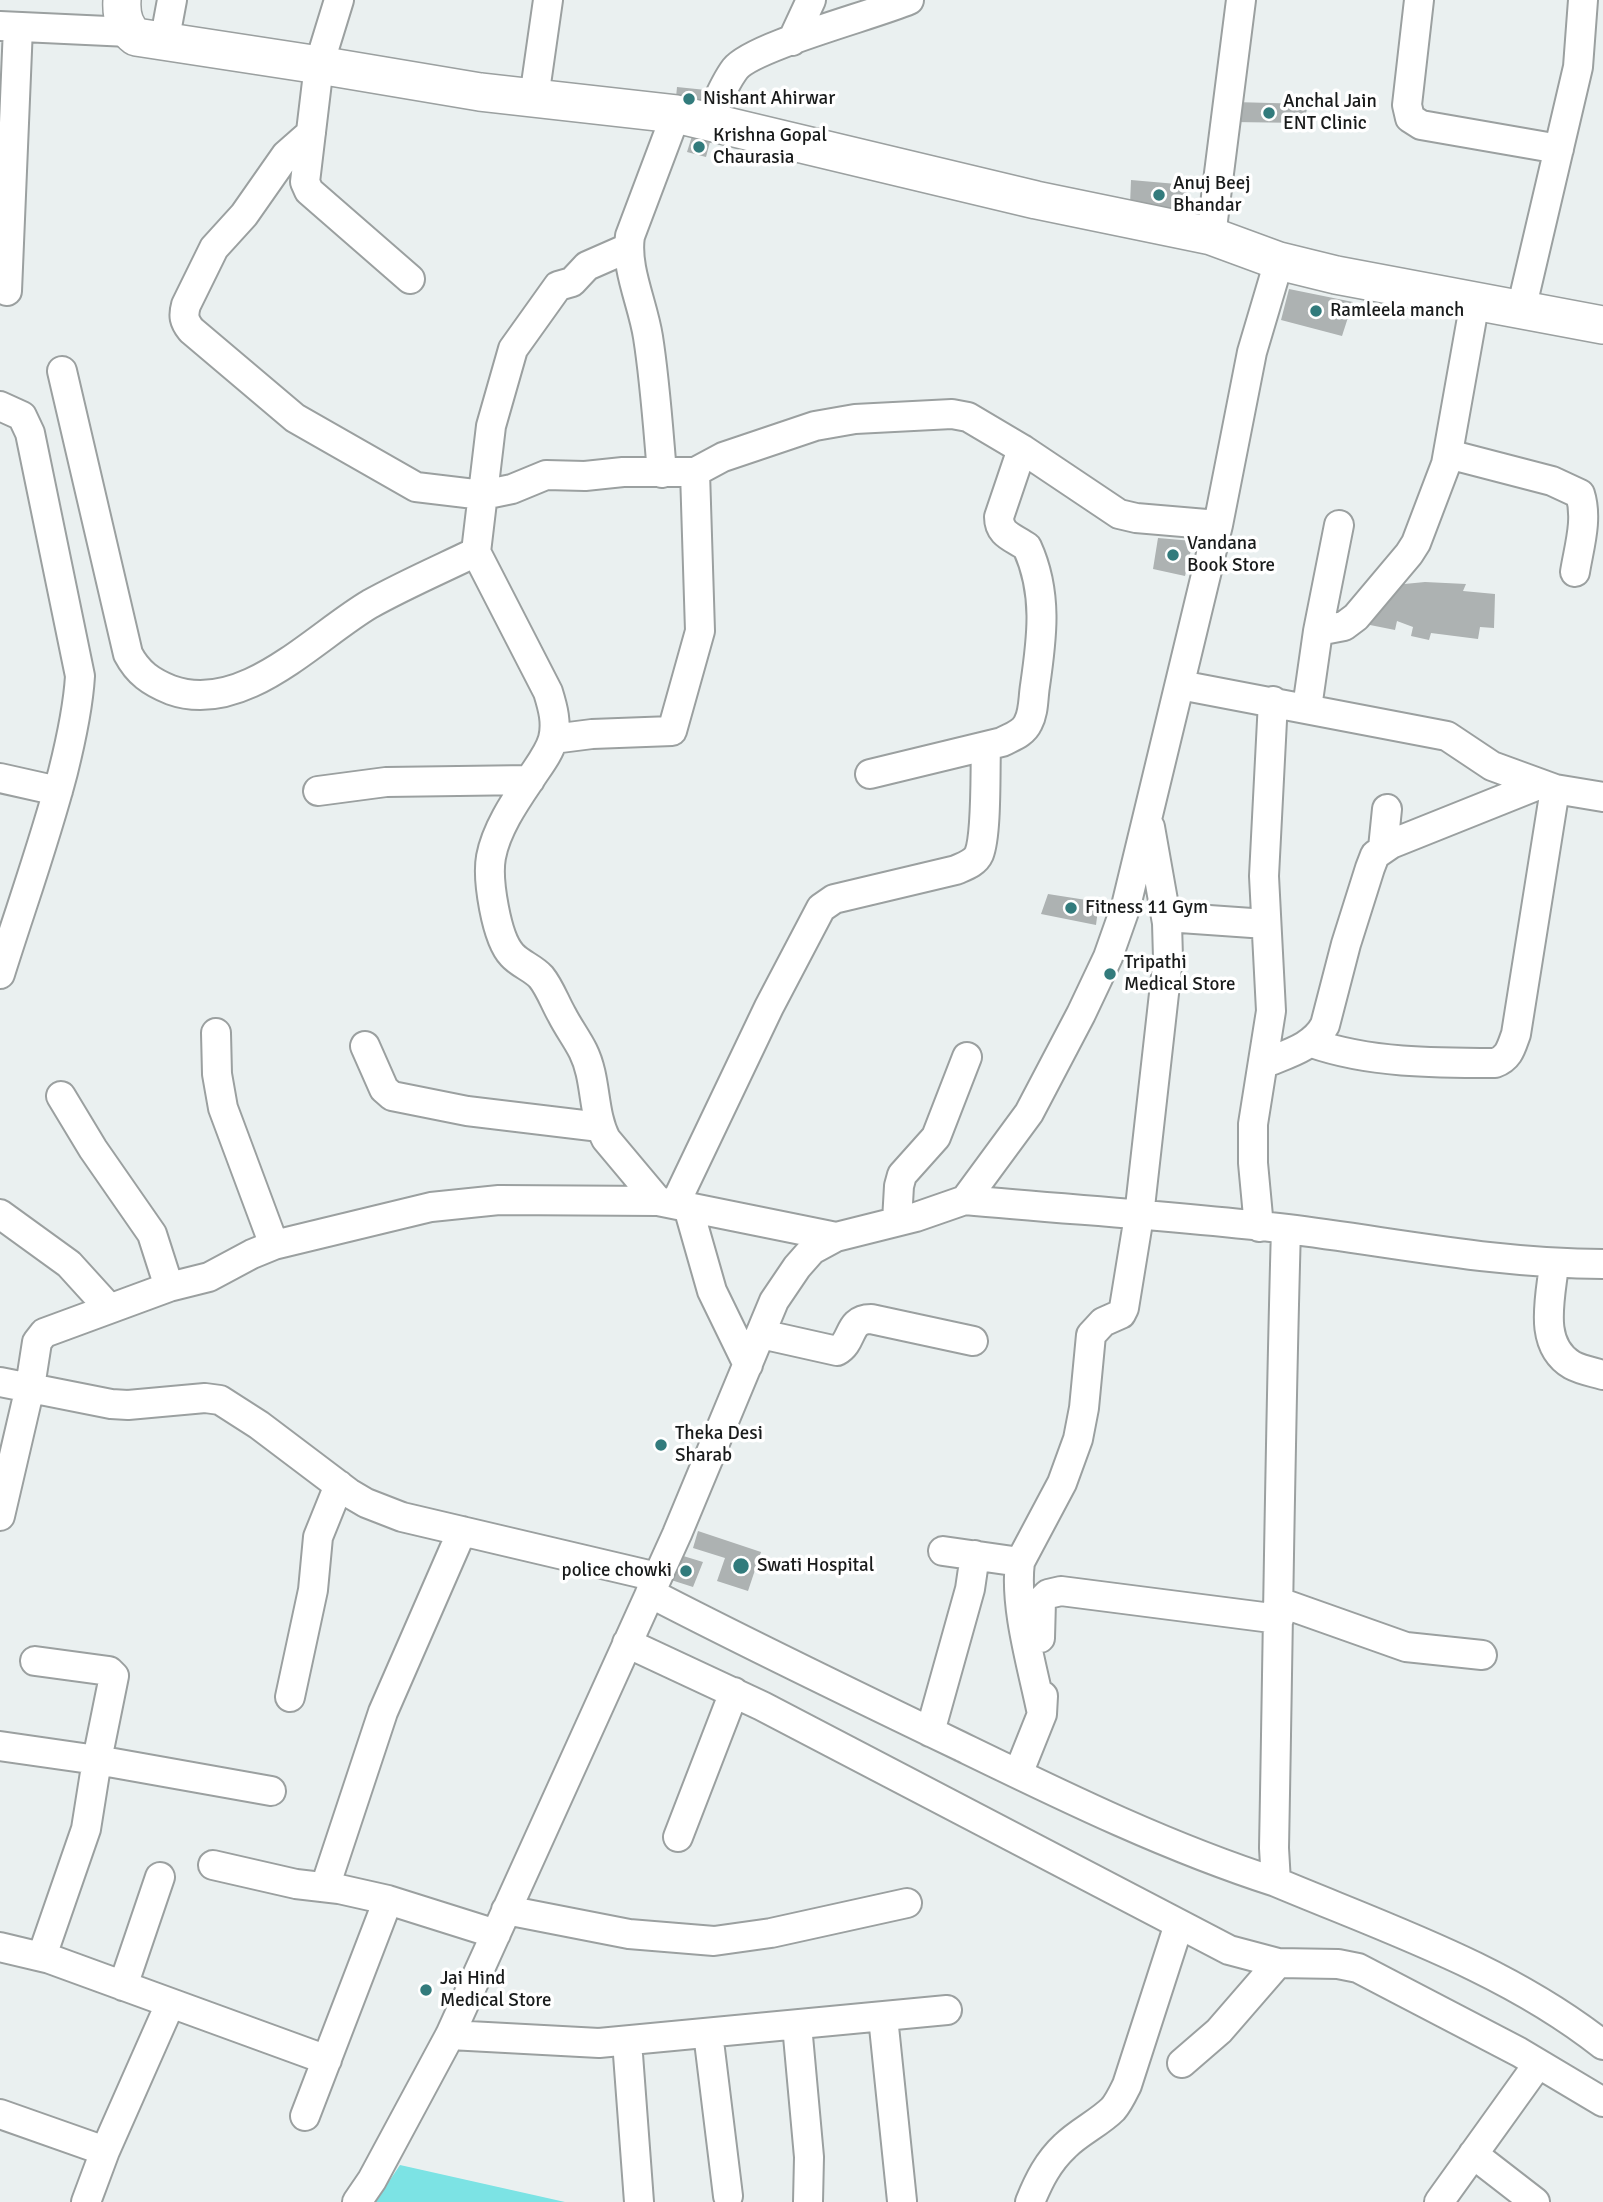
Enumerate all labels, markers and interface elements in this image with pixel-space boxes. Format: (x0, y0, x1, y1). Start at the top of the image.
place label: Nishant Ahirwar (703, 88, 835, 110)
marker: Nishant Ahirwar (681, 91, 697, 107)
place label: Anchal Jain ENT Clinic (1283, 91, 1377, 135)
marker: Anchal Jain ENT Clinic (1261, 105, 1277, 121)
place label: Krishna Gopal Chaurasia (713, 125, 827, 169)
marker: Krishna Gopal Chaurasia (691, 139, 707, 155)
place label: Anuj Beej Bhandar (1173, 173, 1251, 217)
marker: Anuj Beej Bhandar (1151, 187, 1167, 203)
place label: Ramleela manch (1330, 300, 1464, 322)
marker: Ramleela manch (1308, 303, 1324, 319)
place label: Vandana Book Store (1187, 533, 1275, 577)
marker: Vandana Book Store (1165, 547, 1181, 563)
place label: Fitness 11 Gym (1085, 897, 1208, 919)
marker: Fitness 11 Gym (1063, 900, 1079, 916)
place label: Tripathi Medical Store (1124, 952, 1235, 996)
marker: Tripathi Medical Store (1102, 966, 1118, 982)
place label: Theka Desi Sharab (675, 1423, 763, 1467)
marker: Theka Desi Sharab (653, 1437, 669, 1453)
place label: Swati Hospital (757, 1555, 874, 1577)
marker: Swati Hospital (731, 1556, 751, 1576)
place label: police chowki (562, 1560, 672, 1582)
marker: police chowki (678, 1563, 694, 1579)
place label: Jai Hind Medical Store (440, 1968, 551, 2012)
marker: Jai Hind Medical Store (418, 1982, 434, 1998)

